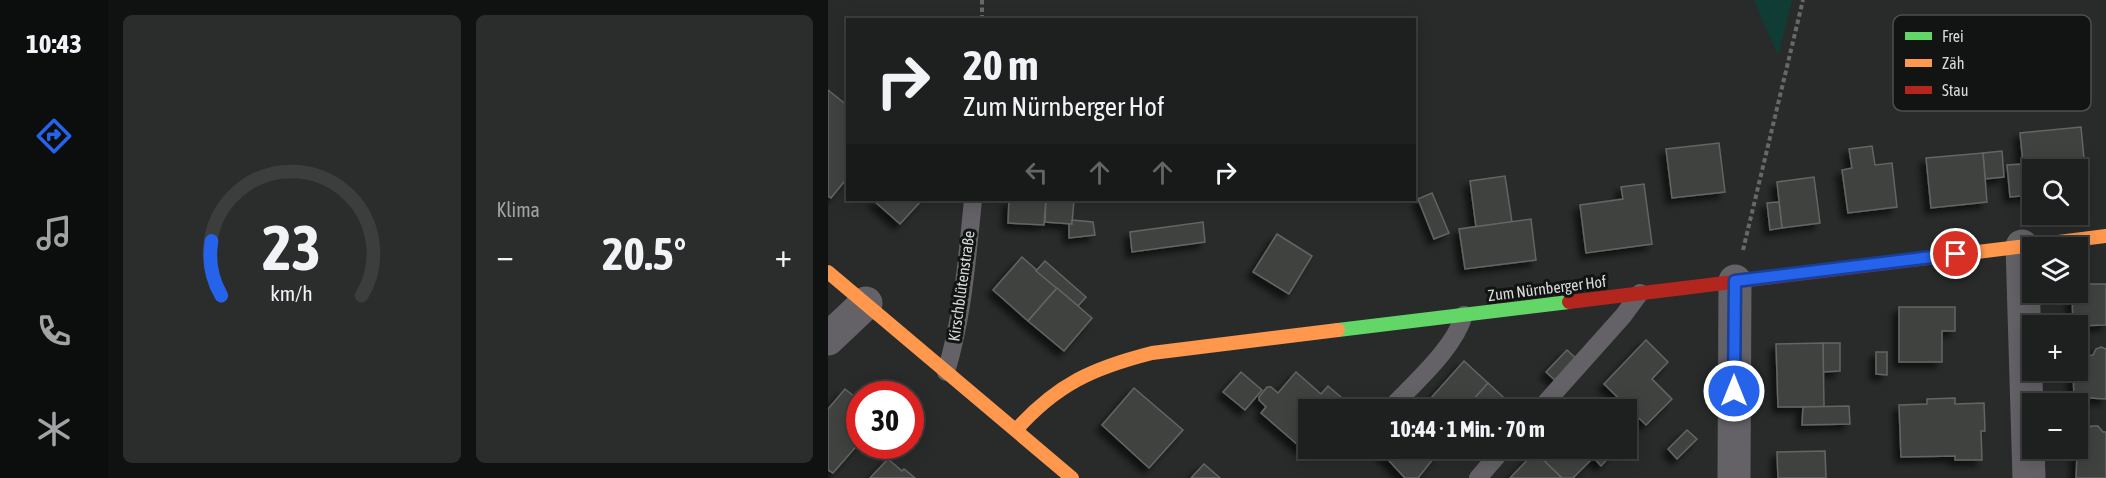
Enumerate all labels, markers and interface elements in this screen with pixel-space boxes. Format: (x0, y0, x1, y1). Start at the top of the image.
legend (1893, 15, 2091, 111)
text: Frei (1942, 27, 1964, 45)
text: 10:43 (26, 28, 82, 59)
text: 20 m (963, 41, 1038, 89)
icon: right (864, 42, 942, 120)
text: Zäh (1942, 54, 1964, 72)
text: Stau (1942, 81, 1969, 99)
text: Zum Nürnberger Hof (963, 91, 1164, 122)
icon: directions (33, 115, 75, 157)
icon: left (1020, 156, 1053, 189)
icon: ahead (1083, 156, 1116, 189)
icon: ahead (1146, 156, 1179, 189)
icon: right (1209, 156, 1242, 189)
map controls (2022, 159, 2088, 459)
button: search (2022, 159, 2088, 225)
text: Klima (497, 198, 540, 221)
icon: music (33, 212, 75, 254)
text: 23 (262, 212, 321, 283)
text: 20.5° (602, 228, 686, 280)
pin (1930, 228, 1981, 279)
street label: Kirschblütenstraße (944, 230, 978, 342)
text: − (497, 236, 514, 274)
text: + (775, 236, 792, 274)
icon: arrive (1939, 237, 1972, 270)
button: layers (2022, 237, 2088, 303)
street label: Zum Nürnberger Hof (1487, 272, 1608, 305)
text: km/h (270, 281, 313, 306)
icon: phone (33, 310, 75, 352)
button: + (2022, 315, 2088, 381)
position arrow (1702, 359, 1766, 423)
speed limit sign: 30 (846, 381, 924, 459)
button: − (2022, 393, 2088, 459)
icon: climate (33, 408, 75, 450)
text: 10:44 · 1 Min. · 70 m (1390, 416, 1545, 442)

